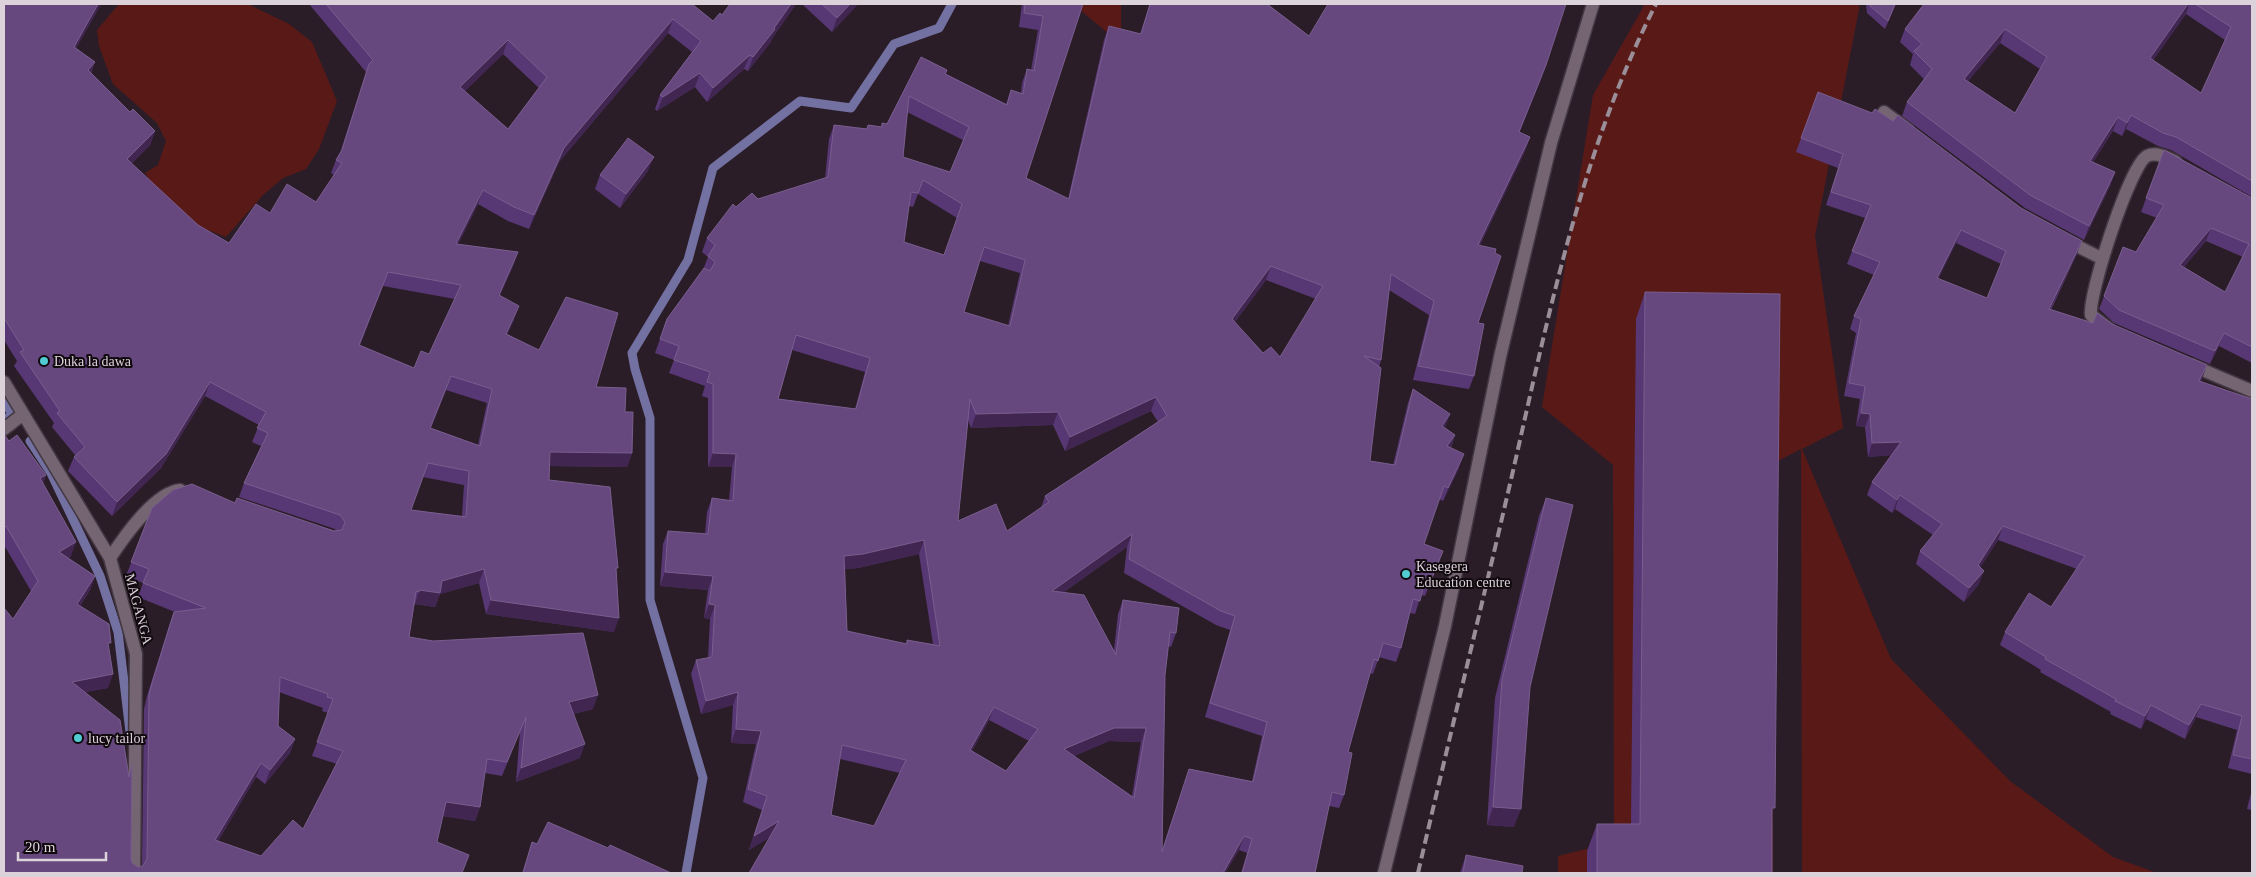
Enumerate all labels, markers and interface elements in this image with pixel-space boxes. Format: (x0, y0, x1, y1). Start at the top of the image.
place label: Duka la dawa (54, 354, 132, 369)
marker: Duka la dawa (38, 355, 50, 367)
place label: Kasegera Education centre (1416, 559, 1510, 590)
marker: Kasegera Education centre (1400, 568, 1412, 580)
street label: MAGANGA (122, 572, 155, 647)
place label: lucy tailor (88, 731, 145, 746)
marker: lucy tailor (72, 732, 84, 744)
scale bar (18, 830, 105, 862)
text: 20 m (25, 839, 56, 855)

